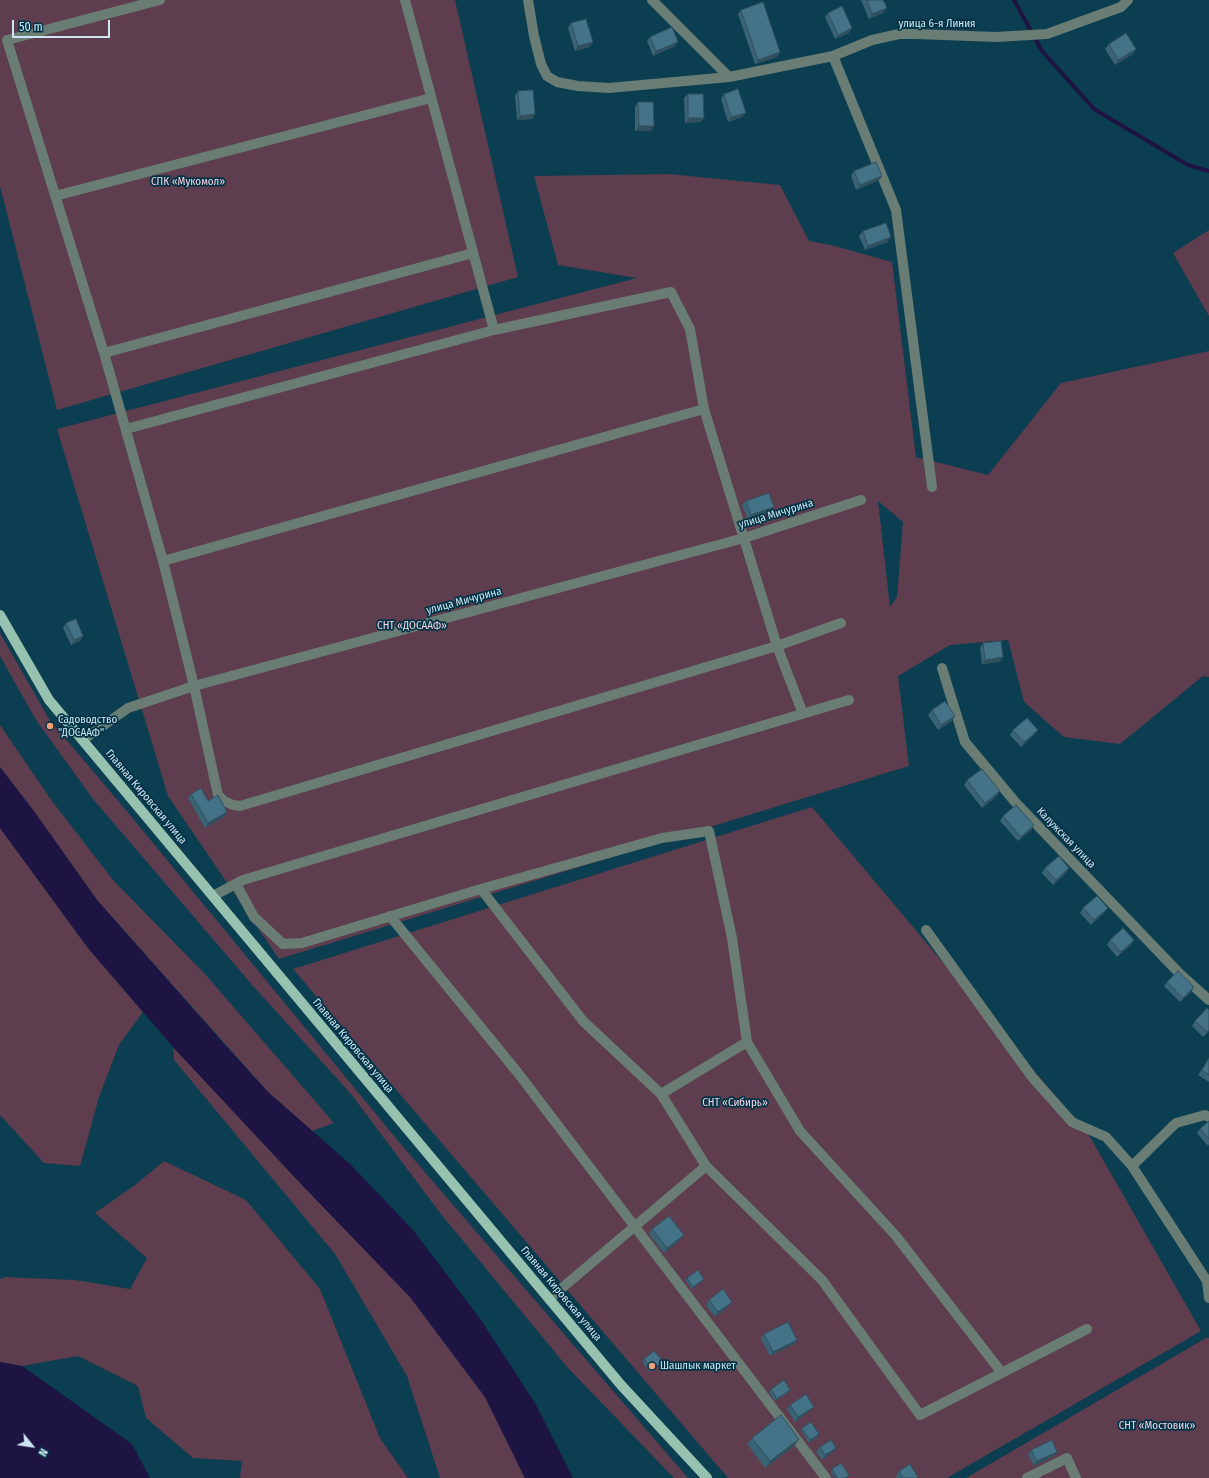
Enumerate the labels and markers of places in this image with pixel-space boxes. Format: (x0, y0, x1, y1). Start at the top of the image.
place label: Садоводство "ДОСААФ" (58, 713, 117, 739)
marker: Садоводство "ДОСААФ" (45, 721, 55, 731)
place label: Шашлык маркет (660, 1359, 736, 1373)
marker: Шашлык маркет (647, 1361, 657, 1371)

